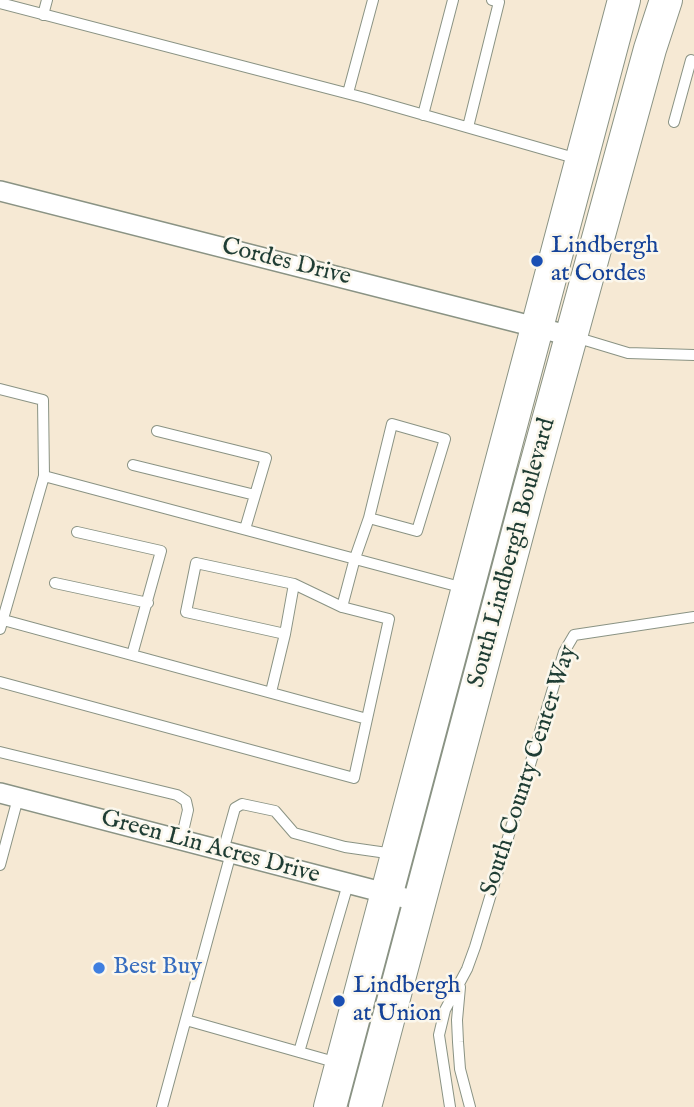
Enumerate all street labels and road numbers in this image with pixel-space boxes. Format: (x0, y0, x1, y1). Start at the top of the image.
street label: Cordes Drive (218, 233, 354, 293)
street label: South Lindbergh Boulevard (463, 415, 563, 691)
street label: South County Center Way (476, 642, 584, 900)
street label: Green Lin Acres Drive (97, 805, 323, 891)

